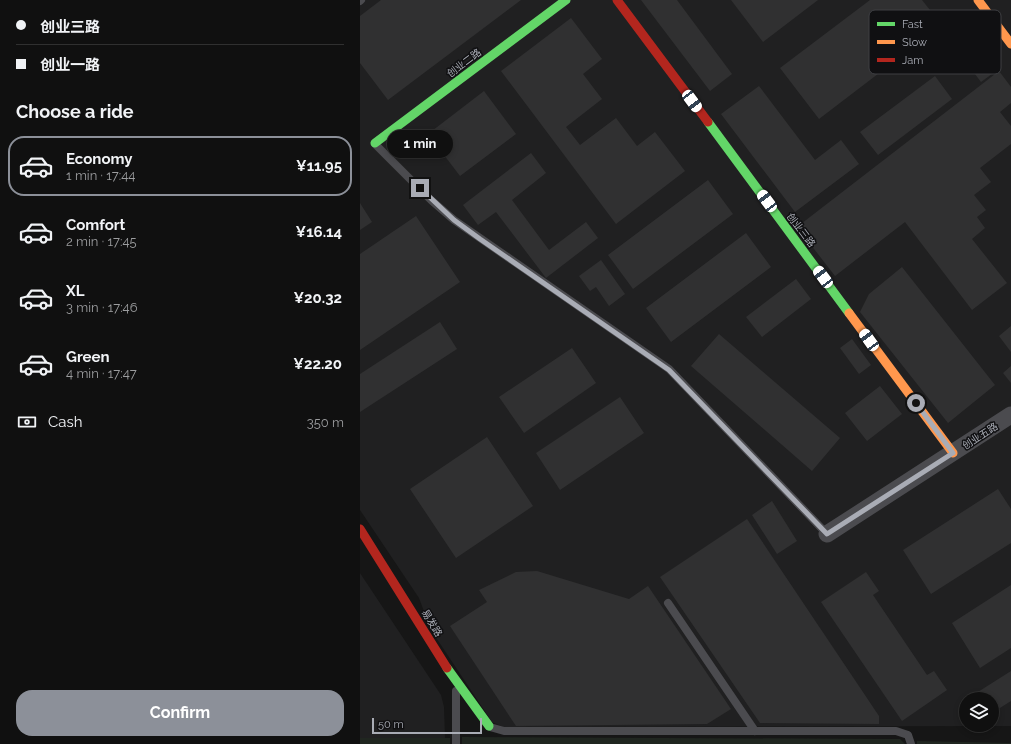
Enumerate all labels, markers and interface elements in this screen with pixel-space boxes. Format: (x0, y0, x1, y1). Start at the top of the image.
legend (869, 10, 1001, 74)
text: 创业三路 (40, 18, 100, 36)
text: Fast (902, 18, 923, 31)
text: Slow (902, 36, 927, 49)
street label: 创业二路 (445, 47, 483, 79)
text: Jam (902, 54, 923, 67)
text: 创业一路 (40, 56, 100, 74)
car (680, 88, 704, 114)
text: Choose a ride (16, 101, 134, 122)
callout: 1 min (387, 130, 453, 158)
text: 1 min (404, 136, 436, 151)
icon: car (18, 148, 54, 184)
text: Economy (66, 150, 133, 168)
text: ¥11.95 (296, 157, 342, 175)
text: 1 min · 17:44 (66, 168, 135, 183)
route end (411, 179, 429, 197)
car (755, 188, 779, 214)
street label: 创业三路 (785, 211, 817, 249)
icon: car (18, 214, 54, 250)
text: Comfort (66, 216, 125, 234)
text: ¥16.14 (295, 223, 342, 241)
text: 2 min · 17:45 (66, 234, 137, 249)
car (811, 264, 835, 290)
icon: car (18, 280, 54, 316)
text: XL (66, 282, 84, 300)
text: ¥20.32 (293, 289, 342, 307)
text: 3 min · 17:46 (66, 300, 138, 315)
car (857, 327, 881, 353)
icon: car (18, 346, 54, 382)
text: Green (66, 348, 110, 366)
text: ¥22.20 (293, 355, 342, 373)
text: 4 min · 17:47 (66, 366, 137, 381)
route start (907, 394, 925, 412)
icon: cash (16, 411, 38, 433)
text: Cash (48, 413, 82, 431)
text: 350 m (307, 415, 344, 430)
street label: 创业五路 (960, 420, 1000, 452)
street label: 易发路 (420, 607, 444, 639)
button: Confirm (16, 690, 344, 736)
map controls (959, 692, 999, 732)
button: layers (959, 692, 999, 732)
scale bar (372, 716, 482, 735)
text: 50 m (378, 718, 404, 731)

